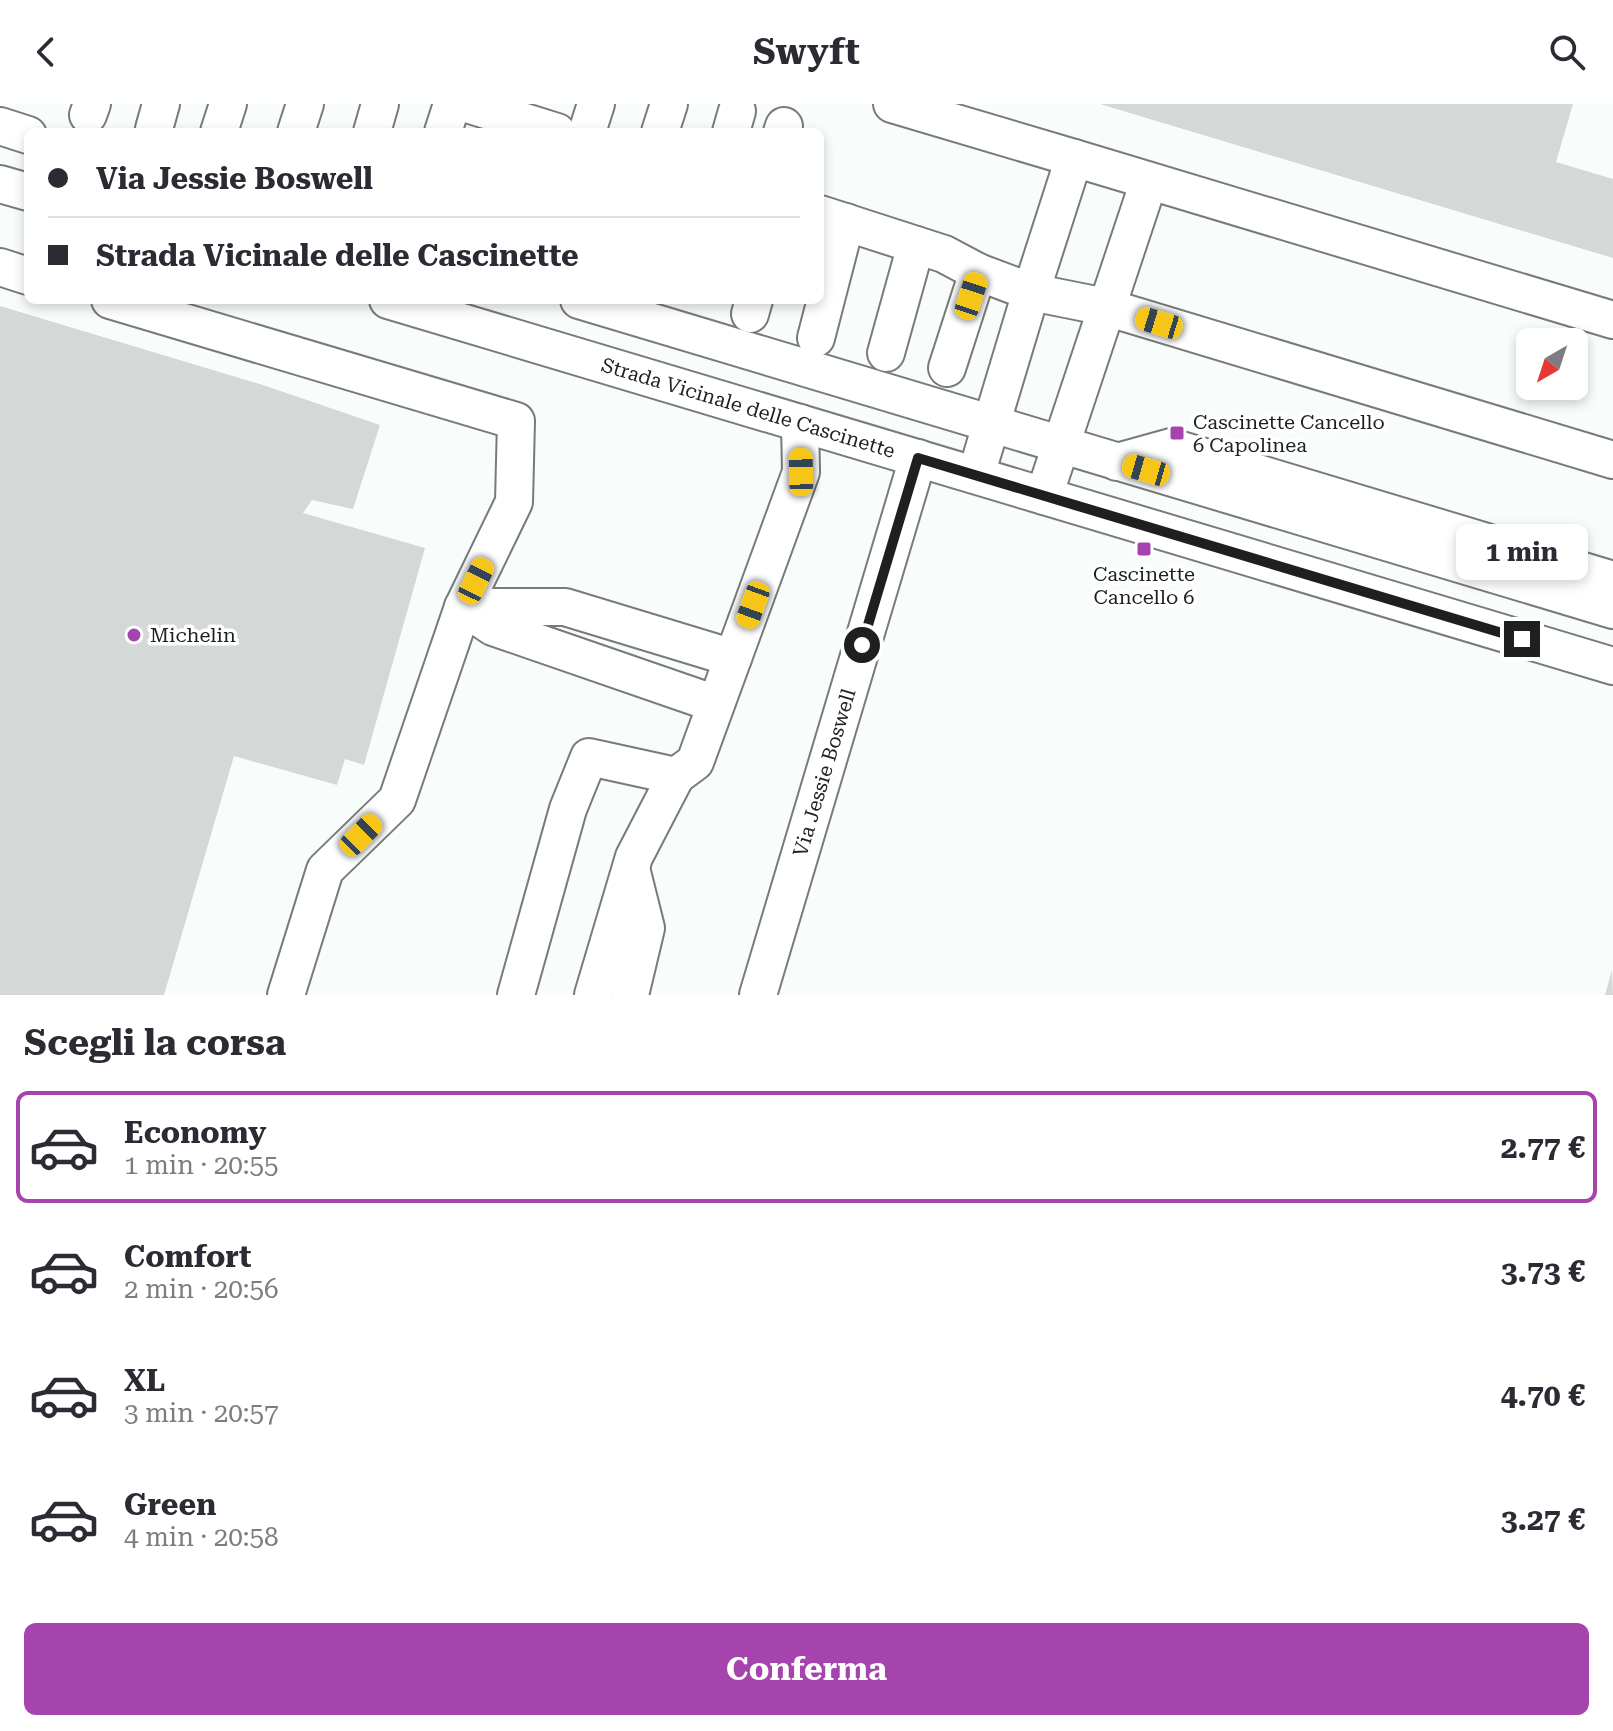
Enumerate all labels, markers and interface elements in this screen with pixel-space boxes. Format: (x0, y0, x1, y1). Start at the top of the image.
icon: back (24, 30, 68, 74)
icon: search (1545, 30, 1589, 74)
text: Swyft (753, 31, 860, 73)
text: Via Jessie Boswell (96, 161, 373, 196)
text: Strada Vicinale delle Cascinette (96, 238, 579, 273)
car (952, 269, 990, 323)
car (1133, 305, 1185, 341)
north arrow (1516, 328, 1588, 400)
map controls (1516, 328, 1588, 400)
street label: Strada Vicinale delle Cascinette (599, 352, 898, 463)
place label: Cascinette Cancello 6 Capolinea (1193, 410, 1385, 457)
marker: Cascinette Cancello 6 Capolinea (1168, 424, 1186, 442)
car (789, 448, 813, 496)
car (1120, 452, 1172, 488)
callout: 1 min (1456, 523, 1588, 579)
text: 1 min (1486, 537, 1558, 567)
marker: Cascinette Cancello 6 (1135, 540, 1153, 558)
car (455, 554, 497, 608)
place label: Cascinette Cancello 6 (1093, 562, 1195, 609)
car (734, 578, 772, 632)
route end (1504, 621, 1540, 657)
place label: Michelin (150, 623, 236, 647)
marker: Michelin (125, 626, 143, 644)
route start (844, 627, 880, 663)
street label: Via Jessie Boswell (788, 686, 861, 860)
car (336, 810, 386, 860)
text: Scegli la corsa (24, 1022, 286, 1064)
icon: car (28, 1111, 100, 1183)
text: Economy (124, 1115, 266, 1150)
text: 2.77 € (1501, 1130, 1585, 1165)
text: 1 min · 20:55 (124, 1150, 279, 1180)
icon: car (28, 1235, 100, 1307)
text: Comfort (124, 1239, 251, 1274)
text: 3.73 € (1501, 1254, 1585, 1289)
text: 2 min · 20:56 (124, 1274, 279, 1304)
icon: car (28, 1359, 100, 1431)
text: XL (124, 1363, 165, 1398)
text: 4.70 € (1501, 1378, 1585, 1413)
text: 3 min · 20:57 (124, 1398, 279, 1428)
icon: car (28, 1483, 100, 1555)
text: Green (124, 1487, 216, 1522)
text: 3.27 € (1501, 1502, 1585, 1537)
text: 4 min · 20:58 (124, 1522, 279, 1552)
button: Conferma (24, 1623, 1589, 1715)

